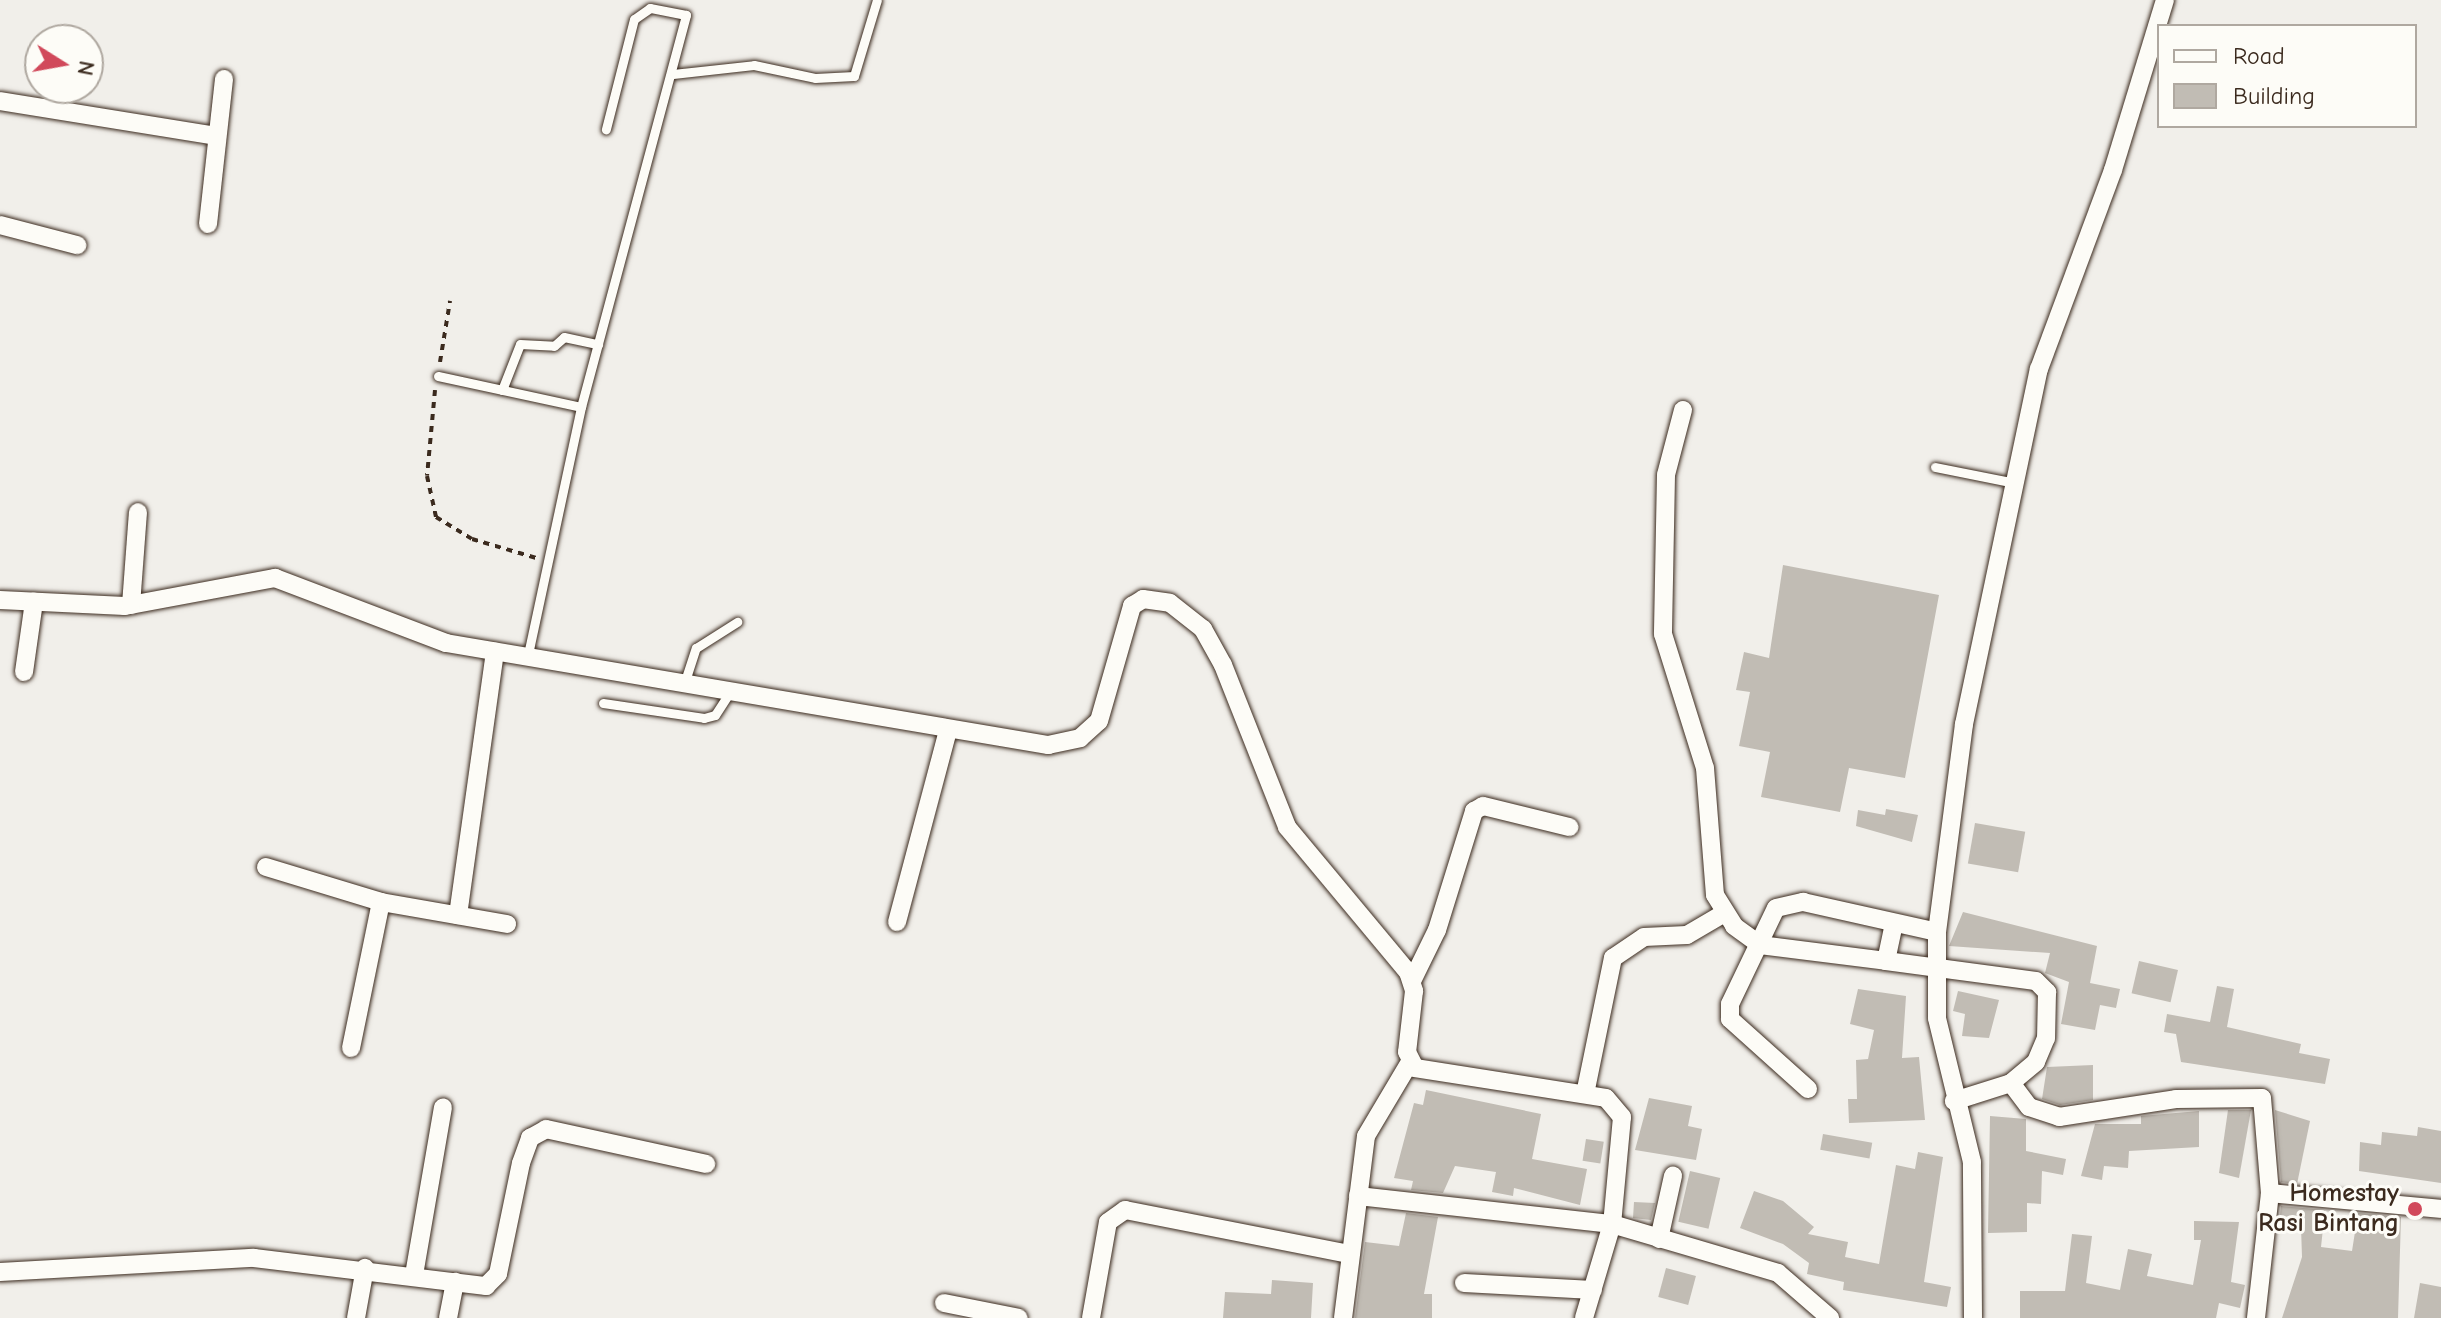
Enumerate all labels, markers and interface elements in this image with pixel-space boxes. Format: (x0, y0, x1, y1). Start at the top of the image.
north arrow (24, 24, 104, 104)
legend (2157, 24, 2417, 128)
text: Road (2233, 42, 2285, 70)
text: N (71, 59, 100, 78)
text: Building (2233, 82, 2315, 110)
place label: Homestay Rasi Bintang (2258, 1178, 2399, 1240)
marker: Homestay Rasi Bintang (2406, 1200, 2424, 1218)

